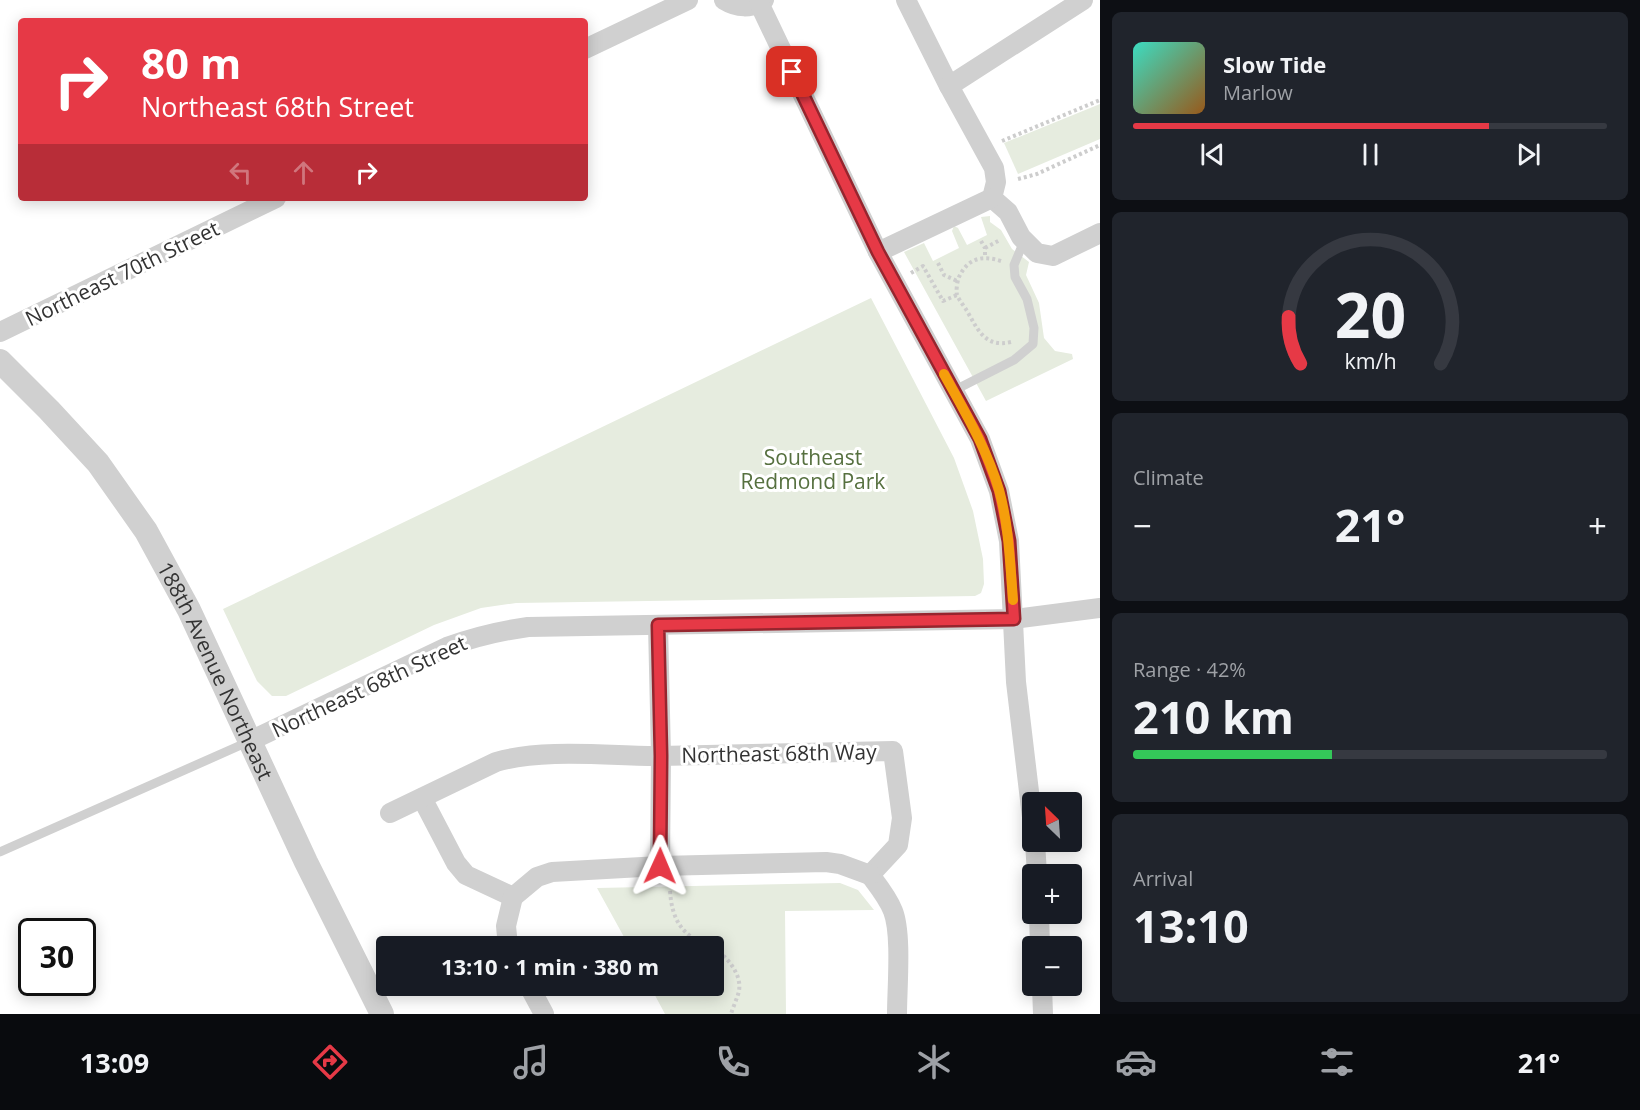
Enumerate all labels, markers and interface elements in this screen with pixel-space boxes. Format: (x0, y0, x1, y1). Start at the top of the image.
text: 80 m (141, 34, 241, 91)
icon: right (42, 42, 120, 120)
pin (766, 46, 817, 97)
text: Slow Tide (1223, 49, 1326, 79)
icon: arrive (775, 55, 808, 88)
text: Marlow (1223, 79, 1293, 106)
text: Northeast 68th Street (141, 88, 414, 125)
icon: previous (1196, 138, 1229, 171)
icon: pause (1354, 138, 1387, 171)
icon: next (1512, 138, 1545, 171)
icon: left (224, 156, 257, 189)
icon: ahead (287, 156, 320, 189)
icon: right (350, 156, 383, 189)
street label: Northeast 70th Street (20, 214, 224, 332)
text: 20 (1334, 271, 1406, 356)
text: km/h (1344, 346, 1396, 375)
park label: Southeast Redmond Park (741, 443, 885, 495)
text: Climate (1133, 464, 1204, 491)
text: 21° (1335, 494, 1405, 555)
text: − (1133, 503, 1152, 548)
text: + (1588, 503, 1607, 548)
street label: 188th Avenue Northeast (151, 557, 280, 784)
street label: Northeast 68th Street (267, 628, 471, 744)
text: Range · 42% (1133, 656, 1246, 683)
text: 210 km (1133, 686, 1294, 747)
street label: Northeast 68th Way (681, 737, 877, 769)
north arrow (1022, 792, 1082, 852)
map controls (1022, 792, 1082, 996)
position arrow (628, 834, 692, 898)
button: + (1022, 864, 1082, 924)
text: Arrival (1133, 865, 1193, 892)
text: 13:10 (1133, 895, 1249, 956)
speed limit sign: 30 (18, 918, 96, 996)
button: − (1022, 936, 1082, 996)
text: 13:10 · 1 min · 380 m (441, 951, 659, 981)
icon: directions (309, 1041, 351, 1083)
icon: music (510, 1041, 552, 1083)
icon: phone (712, 1041, 754, 1083)
icon: climate (913, 1041, 955, 1083)
icon: car (1115, 1041, 1157, 1083)
icon: filters (1316, 1041, 1358, 1083)
text: 13:09 (80, 1044, 149, 1081)
text: 21° (1518, 1044, 1560, 1081)

